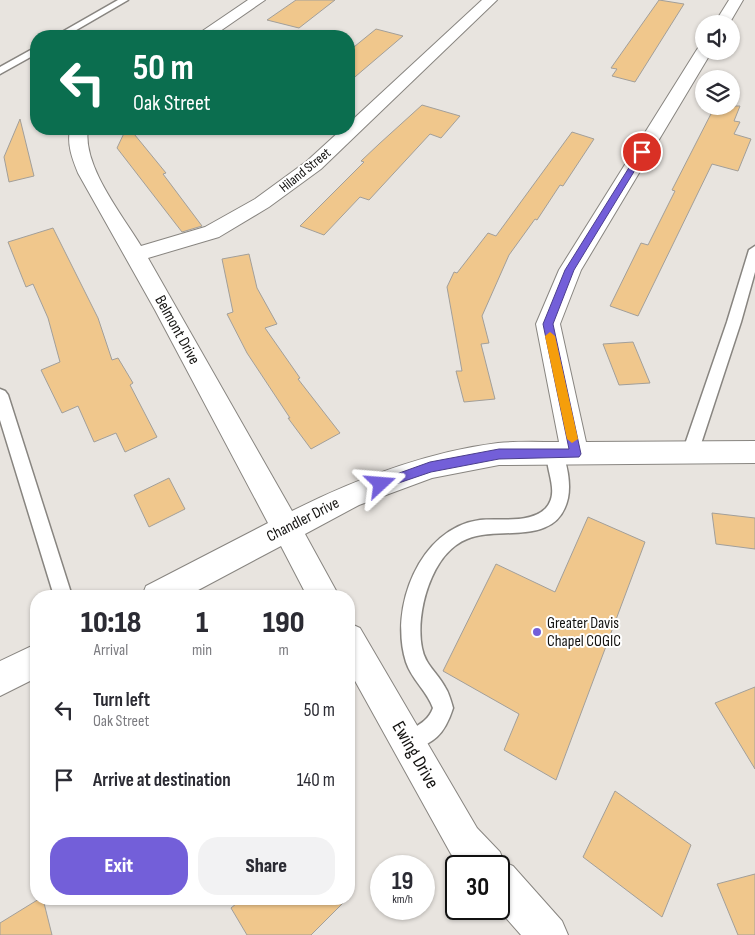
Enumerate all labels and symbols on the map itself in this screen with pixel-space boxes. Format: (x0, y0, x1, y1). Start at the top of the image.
pin (621, 131, 663, 173)
street label: Hiland Street (276, 144, 334, 196)
street label: Belmont Drive (150, 292, 204, 368)
position arrow (354, 457, 406, 509)
street label: Chandler Drive (264, 494, 342, 546)
place label: Greater Davis Chapel COGIC (547, 614, 621, 651)
marker: Greater Davis Chapel COGIC (531, 626, 543, 638)
street label: Ewing Drive (387, 717, 443, 793)
speed limit sign: 30 (445, 855, 510, 920)

